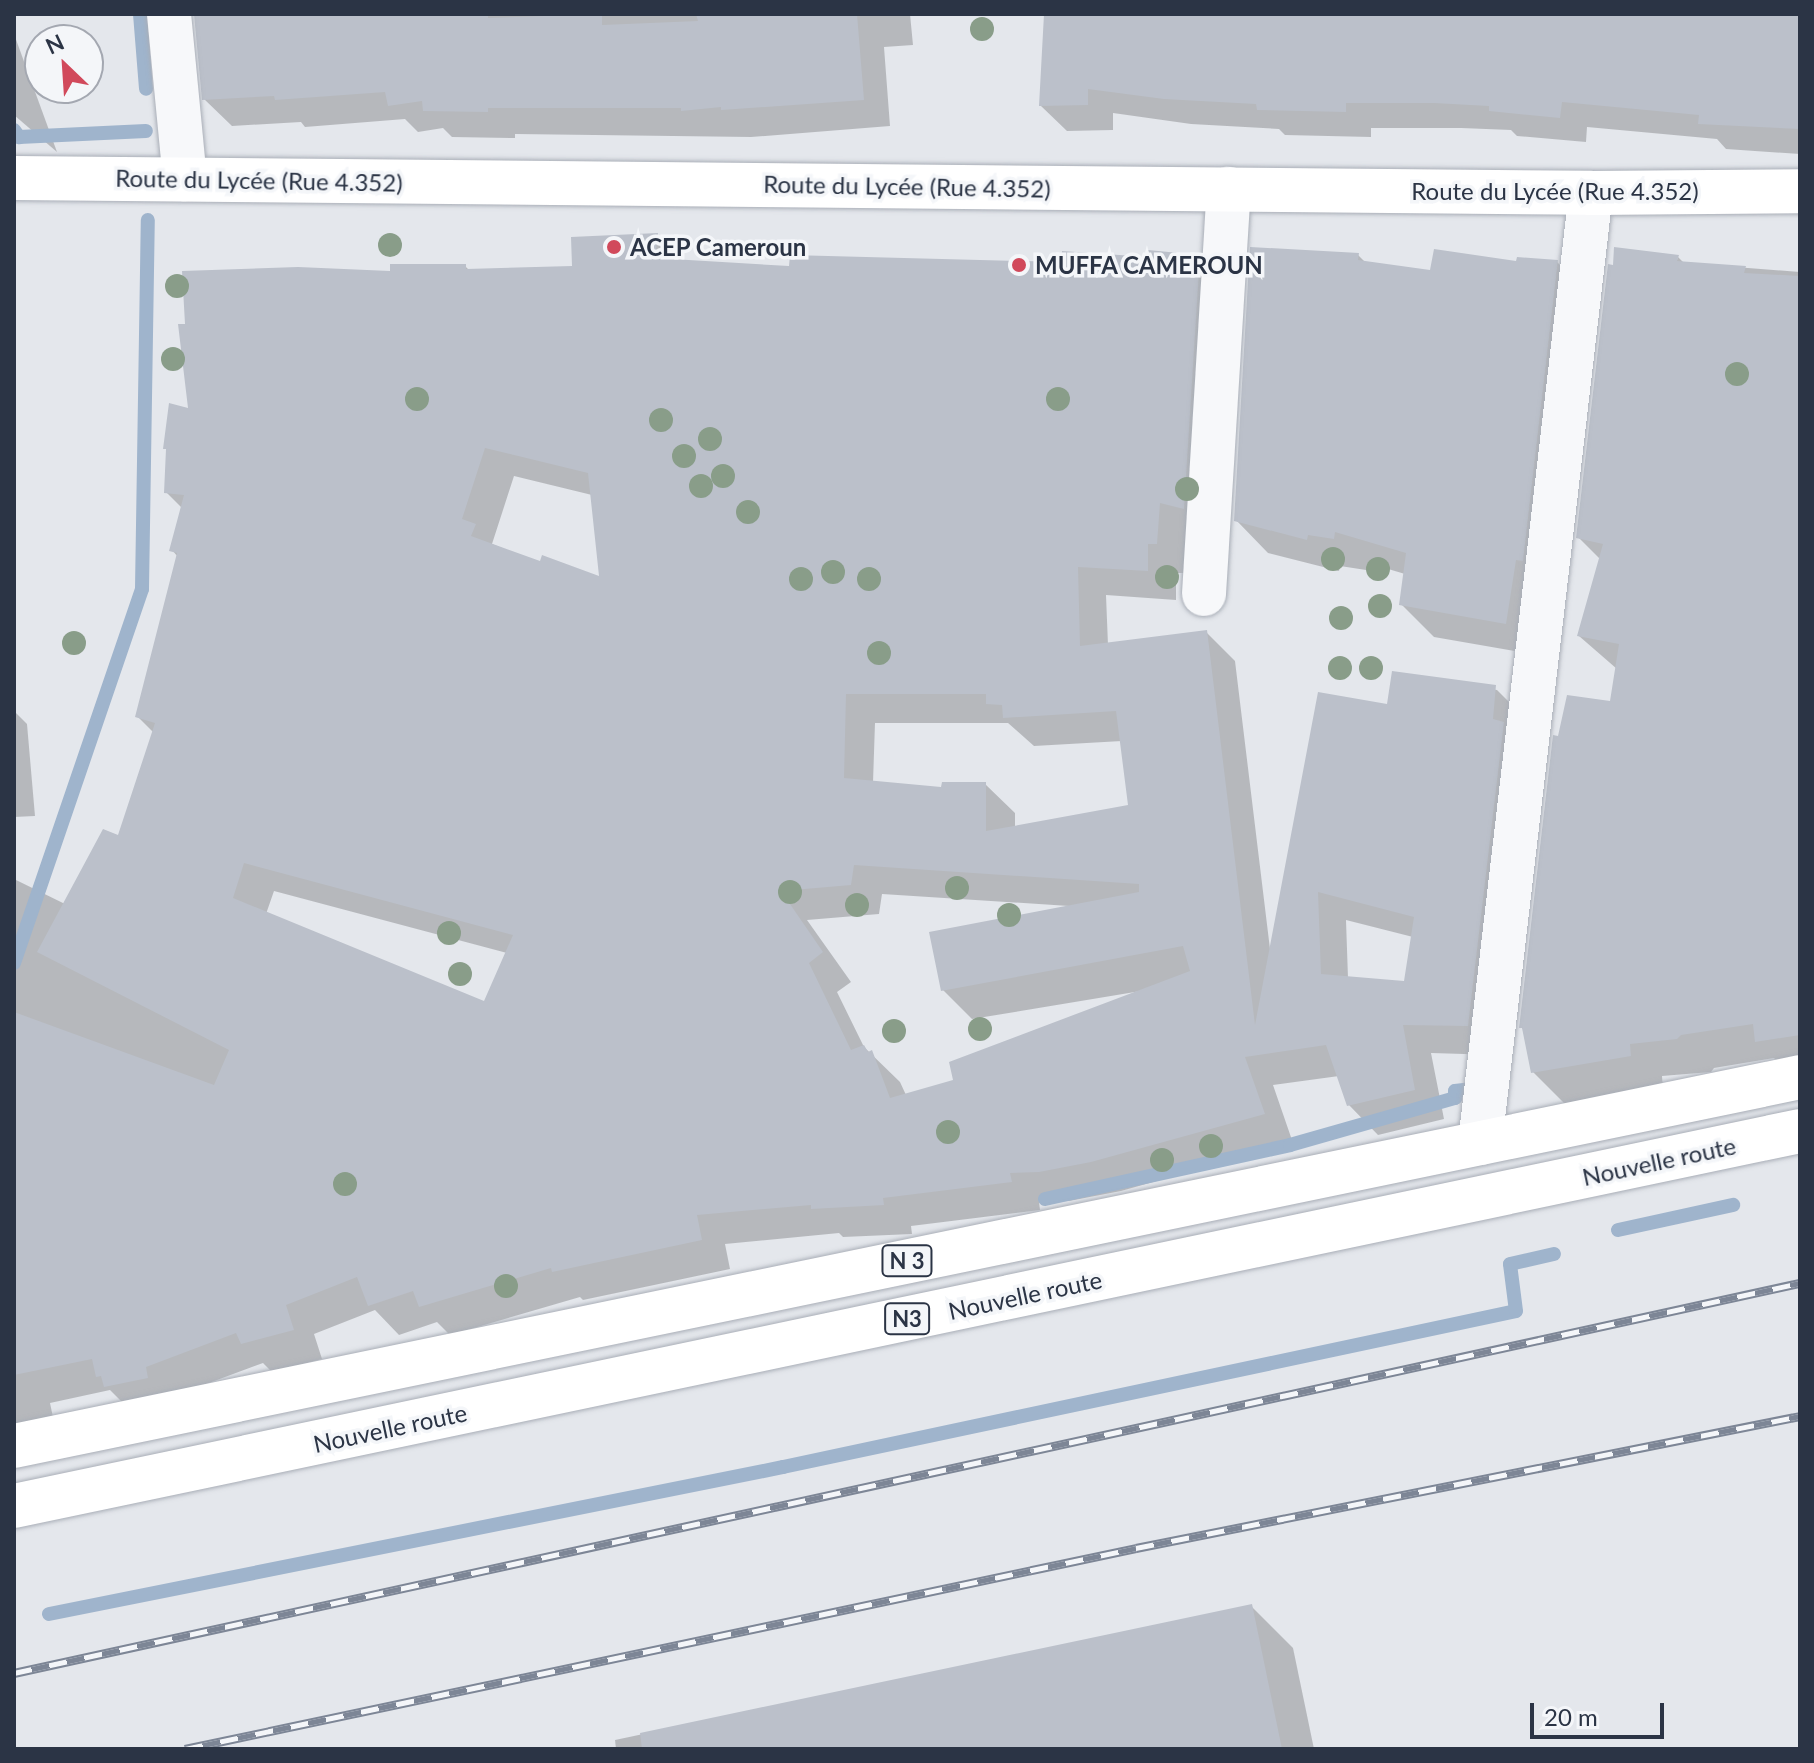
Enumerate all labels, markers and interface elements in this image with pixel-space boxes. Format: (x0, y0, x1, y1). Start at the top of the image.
north arrow (24, 24, 104, 104)
text: N (41, 28, 68, 59)
street label: Route du Lycée (Rue 4.352) (115, 163, 403, 197)
street label: Route du Lycée (Rue 4.352) (763, 169, 1051, 203)
street label: Route du Lycée (Rue 4.352) (1411, 177, 1699, 205)
place label: ACEP Cameroun (630, 233, 807, 261)
marker: ACEP Cameroun (605, 238, 623, 256)
place label: MUFFA CAMEROUN (1035, 251, 1264, 279)
marker: MUFFA CAMEROUN (1010, 256, 1028, 274)
street label: Nouvelle route (1580, 1131, 1738, 1191)
road number: N 3 (881, 1243, 933, 1279)
street label: Nouvelle route (946, 1265, 1104, 1325)
road number: N3 (883, 1301, 931, 1337)
street label: Nouvelle route (311, 1398, 469, 1458)
scale bar (1534, 1687, 1668, 1737)
text: 20 m (1544, 1702, 1598, 1731)

